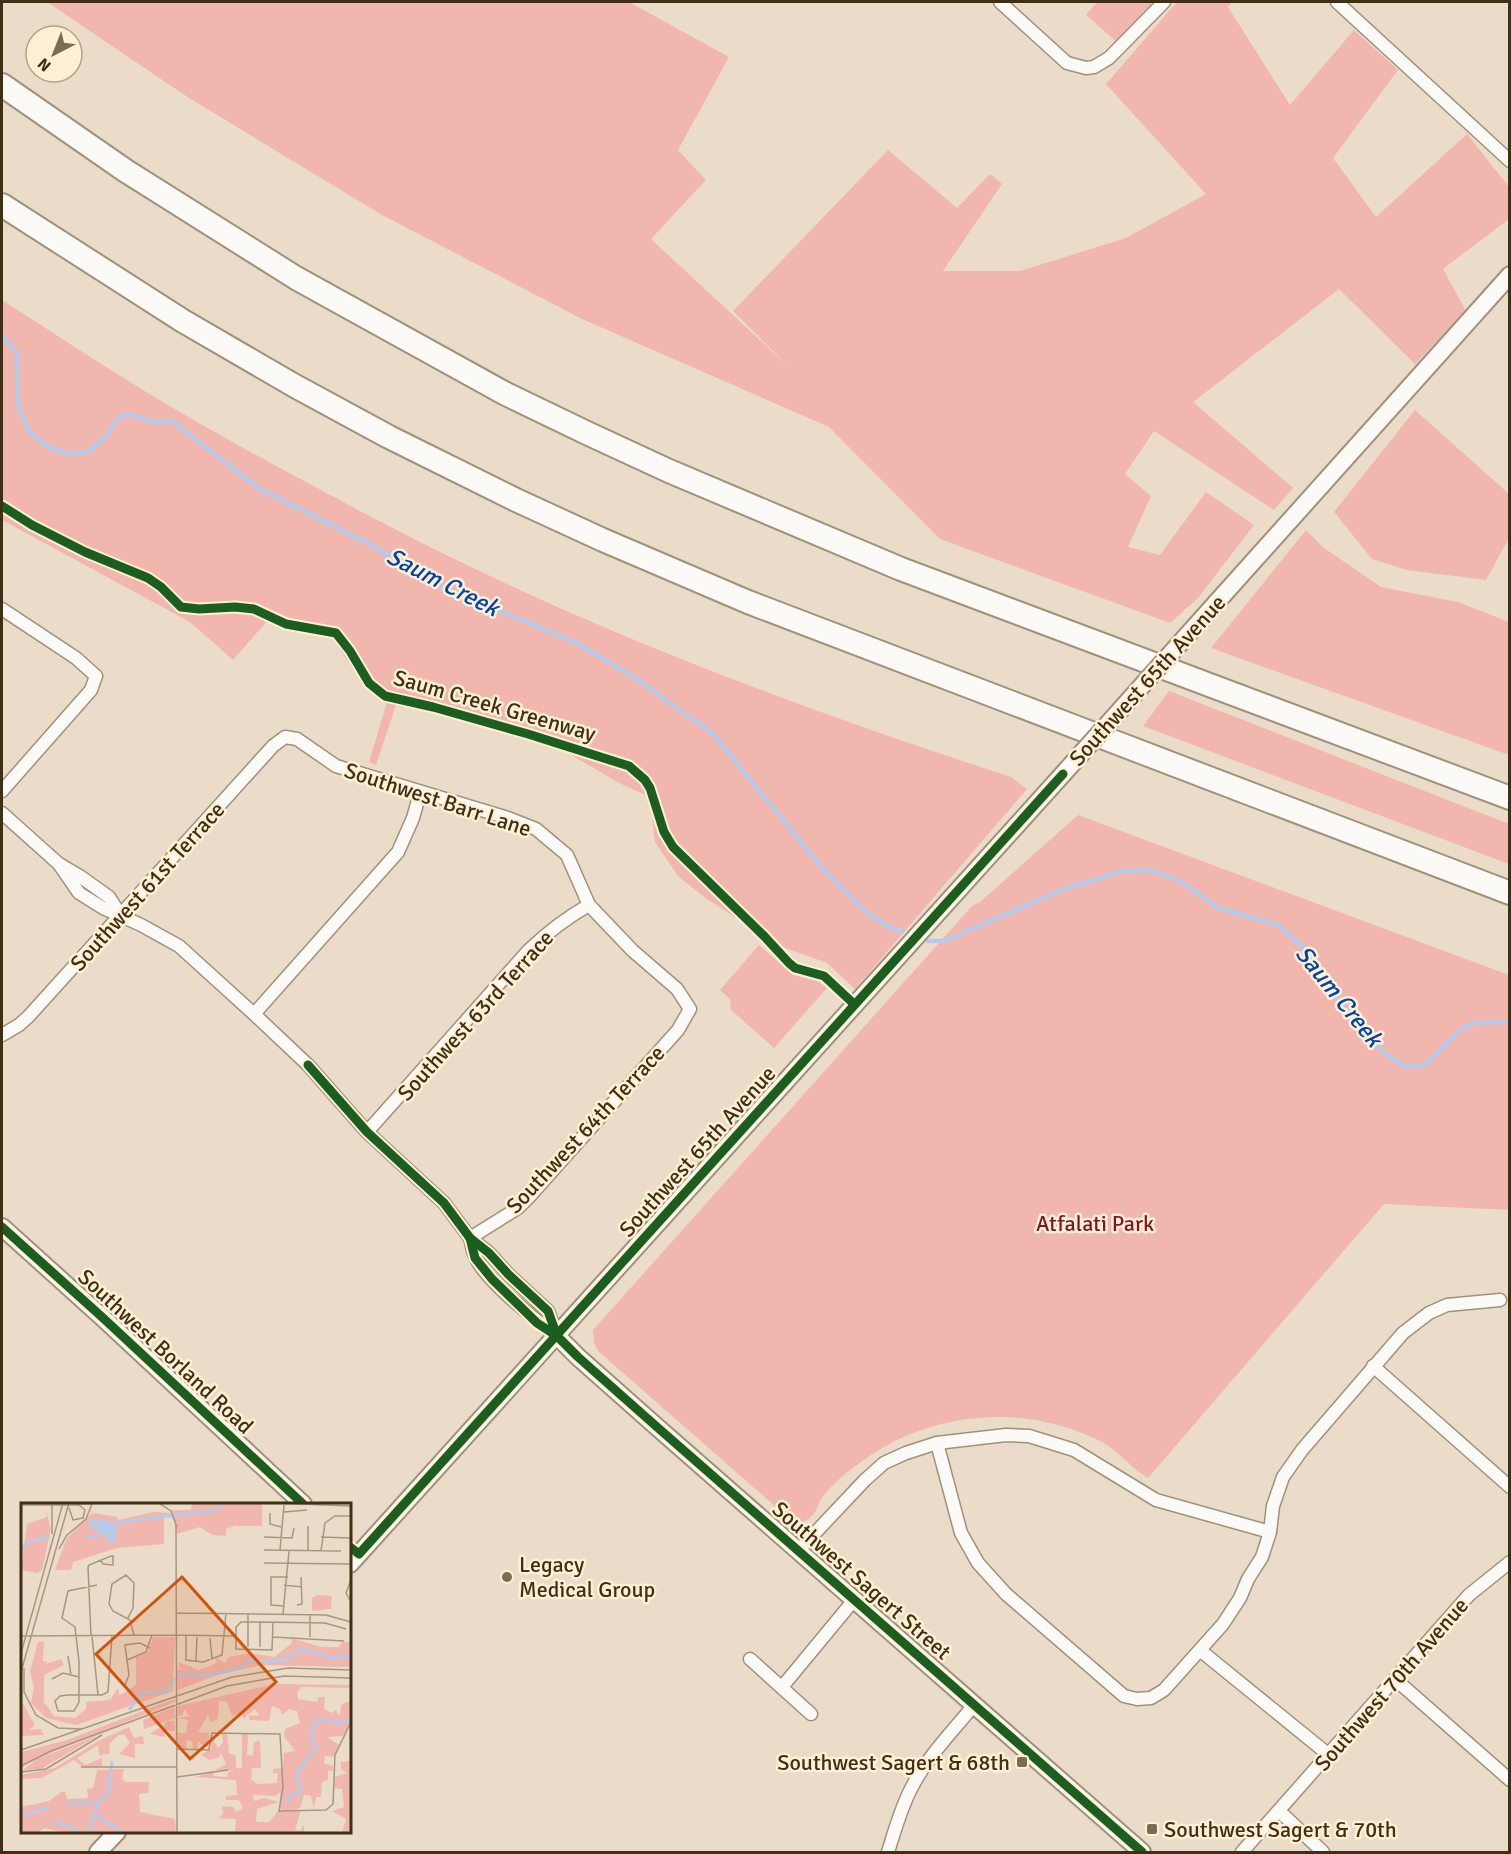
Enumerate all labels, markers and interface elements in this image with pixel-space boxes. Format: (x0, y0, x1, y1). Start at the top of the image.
north arrow (24, 24, 84, 84)
text: N (34, 53, 55, 76)
water label: Saum Creek (382, 541, 506, 624)
street label: Southwest 65th Avenue (1063, 589, 1231, 771)
street label: Saum Creek Greenway (391, 664, 600, 747)
street label: Southwest Barr Lane (341, 757, 535, 842)
street label: Southwest 61st Terrace (64, 796, 230, 976)
street label: Southwest 63rd Terrace (392, 924, 559, 1106)
water label: Saum Creek (1289, 939, 1390, 1054)
street label: Southwest 64th Terrace (500, 1040, 670, 1219)
street label: Southwest 65th Avenue (613, 1060, 781, 1242)
park label: Atfalati Park (1036, 1210, 1154, 1237)
street label: Southwest Borland Road (72, 1263, 259, 1440)
street label: Southwest Sagert Street (767, 1495, 957, 1666)
inset map (21, 1503, 351, 1833)
place label: Legacy Medical Group (519, 1551, 655, 1603)
marker: Legacy Medical Group (500, 1570, 514, 1584)
street label: Southwest 70th Avenue (1309, 1592, 1474, 1777)
place label: Southwest Sagert & 68th (777, 1749, 1010, 1776)
marker: Southwest Sagert & 68th (1015, 1755, 1029, 1769)
place label: Southwest Sagert & 70th (1164, 1816, 1397, 1843)
marker: Southwest Sagert & 70th (1145, 1822, 1159, 1836)

